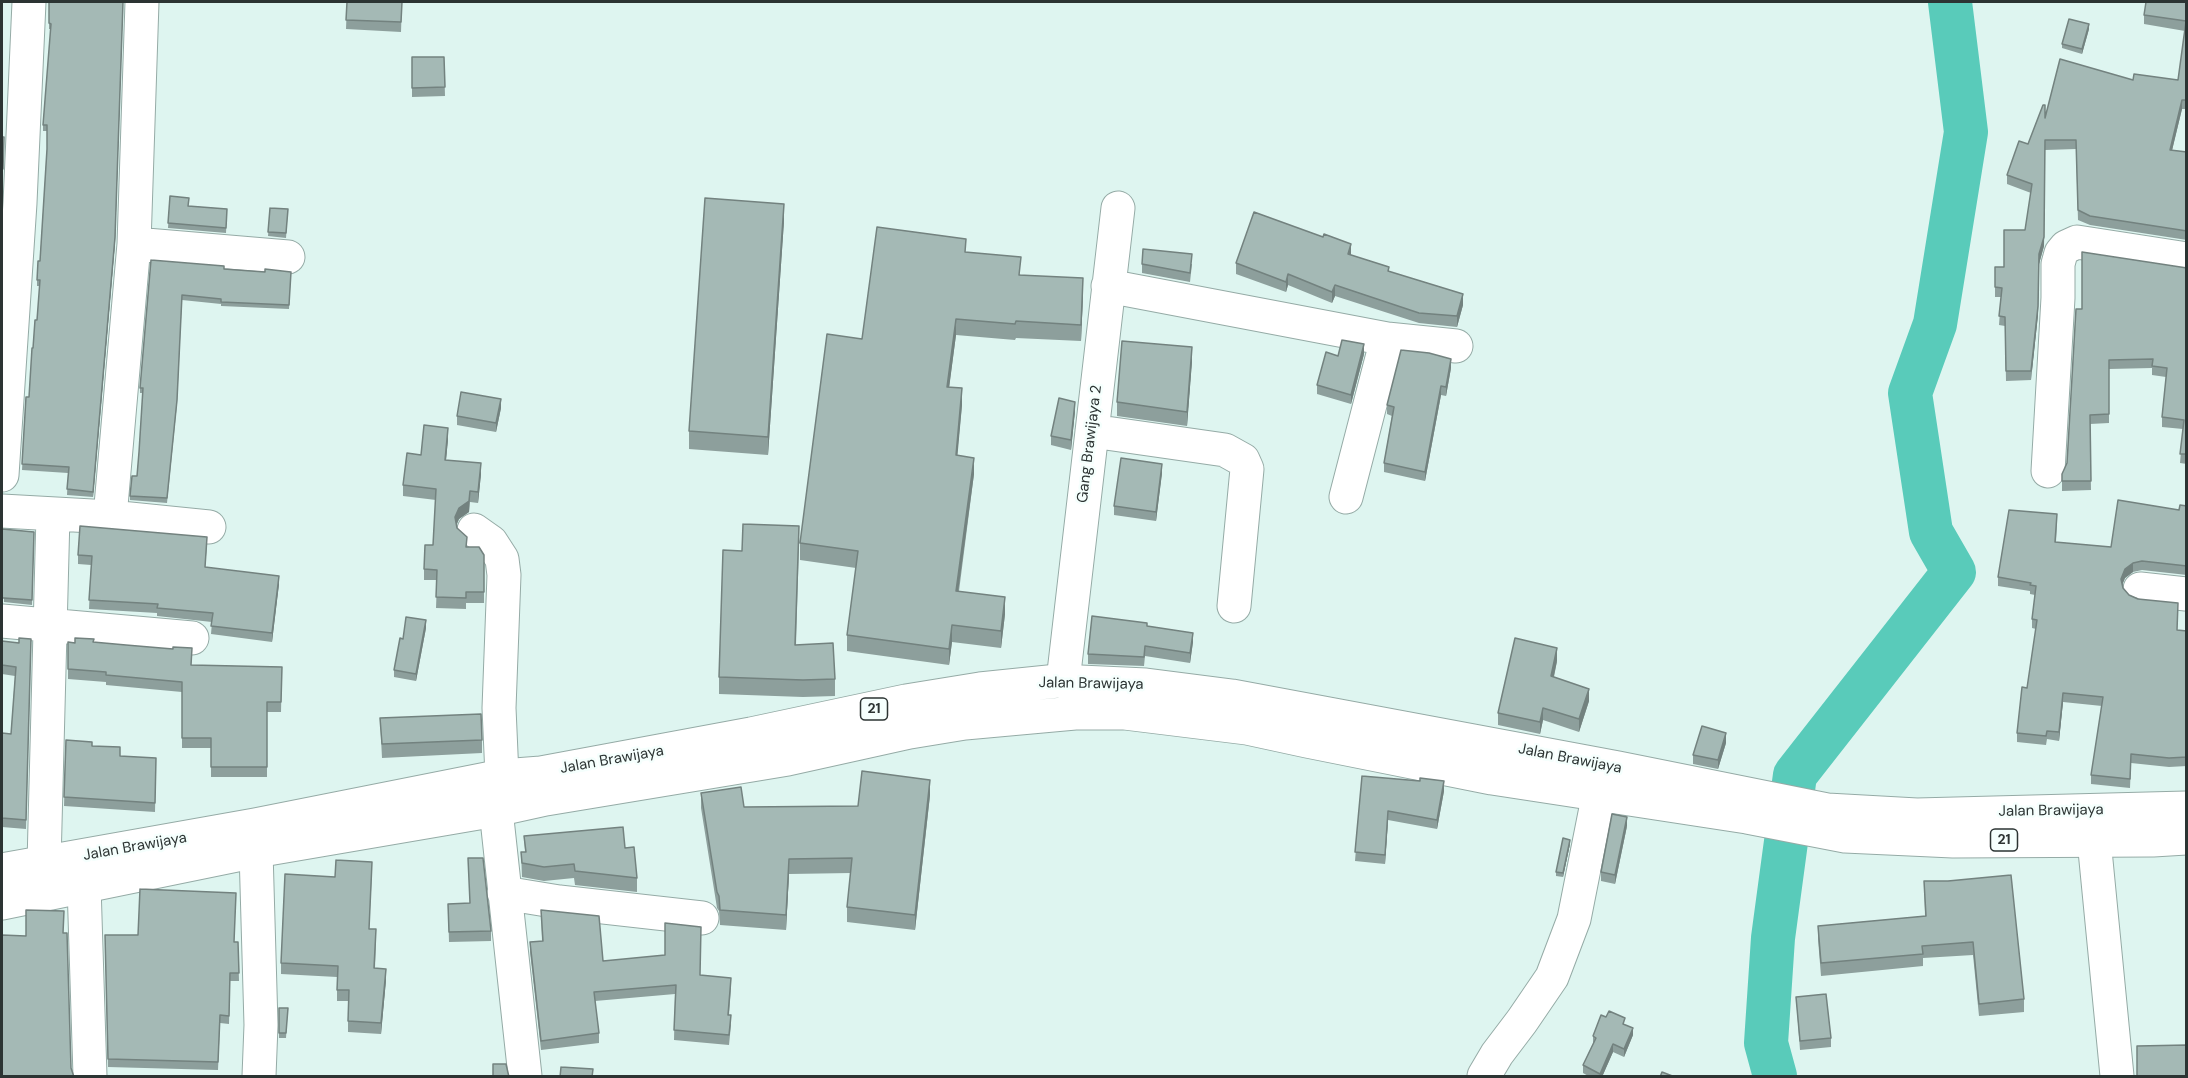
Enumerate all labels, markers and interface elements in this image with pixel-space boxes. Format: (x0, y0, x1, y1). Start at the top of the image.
street label: Gang Brawijaya 2 (1074, 384, 1106, 504)
street label: Jalan Brawijaya (1038, 674, 1144, 694)
road number: 21 (860, 698, 888, 720)
street label: Jalan Brawijaya (1517, 740, 1623, 778)
street label: Jalan Brawijaya (559, 742, 665, 778)
street label: Jalan Brawijaya (1998, 801, 2104, 821)
street label: Jalan Brawijaya (82, 829, 188, 865)
road number: 21 (1990, 829, 2018, 851)

